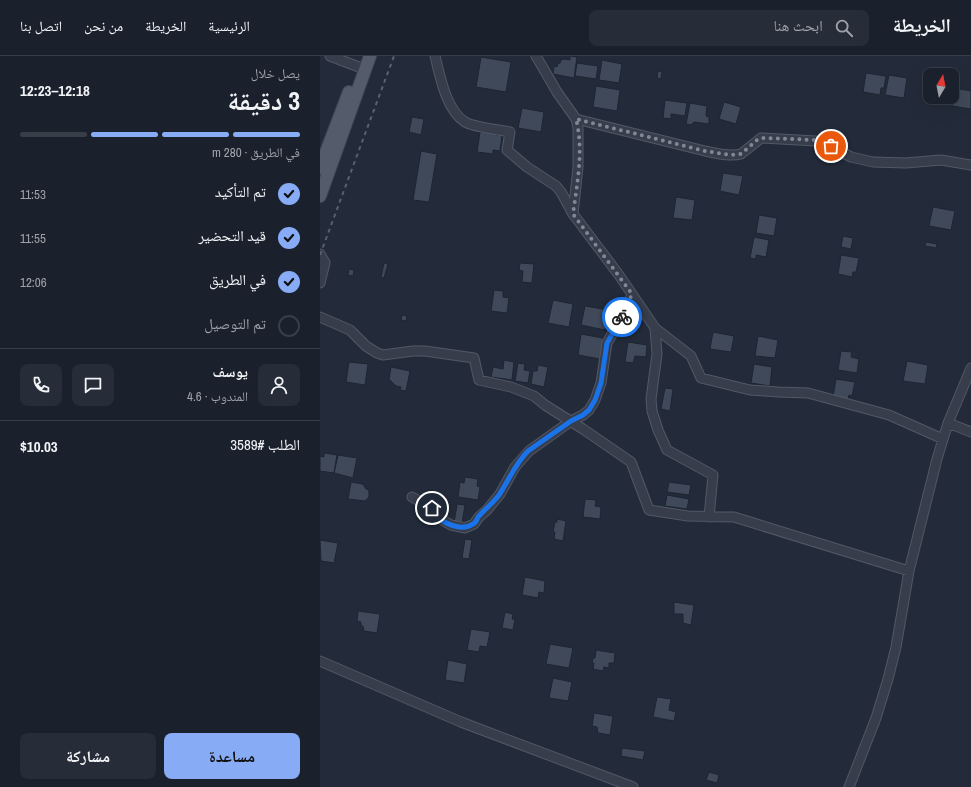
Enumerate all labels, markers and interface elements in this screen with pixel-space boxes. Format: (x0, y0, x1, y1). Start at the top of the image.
search box (589, 10, 869, 46)
text: الخريطة (893, 12, 951, 38)
text: ابحث هنا (774, 15, 823, 36)
text: اتصل بنا (20, 17, 62, 35)
text: من نحن (84, 17, 123, 35)
text: الخريطة (145, 17, 186, 35)
text: الرئيسية (208, 17, 250, 35)
icon: search (833, 17, 855, 39)
text: يصل خلال (251, 65, 300, 82)
north arrow (923, 68, 959, 104)
map controls (923, 68, 959, 104)
text: 12:18–12:23 (20, 80, 90, 101)
text: 3 دقيقة (228, 83, 300, 118)
pin (814, 129, 848, 163)
icon: bag (820, 135, 842, 157)
text: في الطريق · 280 m (212, 144, 300, 161)
text: تم التأكيد (215, 181, 266, 202)
icon: check (278, 183, 300, 205)
text: 11:53 (20, 186, 46, 203)
text: قيد التحضير (198, 225, 266, 246)
icon: check (278, 227, 300, 249)
text: 11:55 (20, 230, 46, 247)
text: في الطريق (209, 269, 266, 290)
icon: check (278, 271, 300, 293)
text: 12:06 (20, 274, 47, 291)
courier (602, 297, 642, 337)
icon: bike (611, 306, 633, 328)
text: تم التوصيل (204, 313, 266, 334)
text: يوسف (213, 361, 248, 382)
button: phone (20, 364, 62, 406)
button: chat (72, 364, 114, 406)
button: person (258, 364, 300, 406)
text: المندوب · 4.6 (187, 388, 248, 405)
text: الطلب #3589 (230, 434, 300, 455)
text: $10.03 (20, 436, 58, 457)
pin (415, 491, 449, 525)
icon: home (421, 497, 443, 519)
button: مشاركة (20, 733, 156, 779)
button: مساعدة (164, 733, 300, 779)

